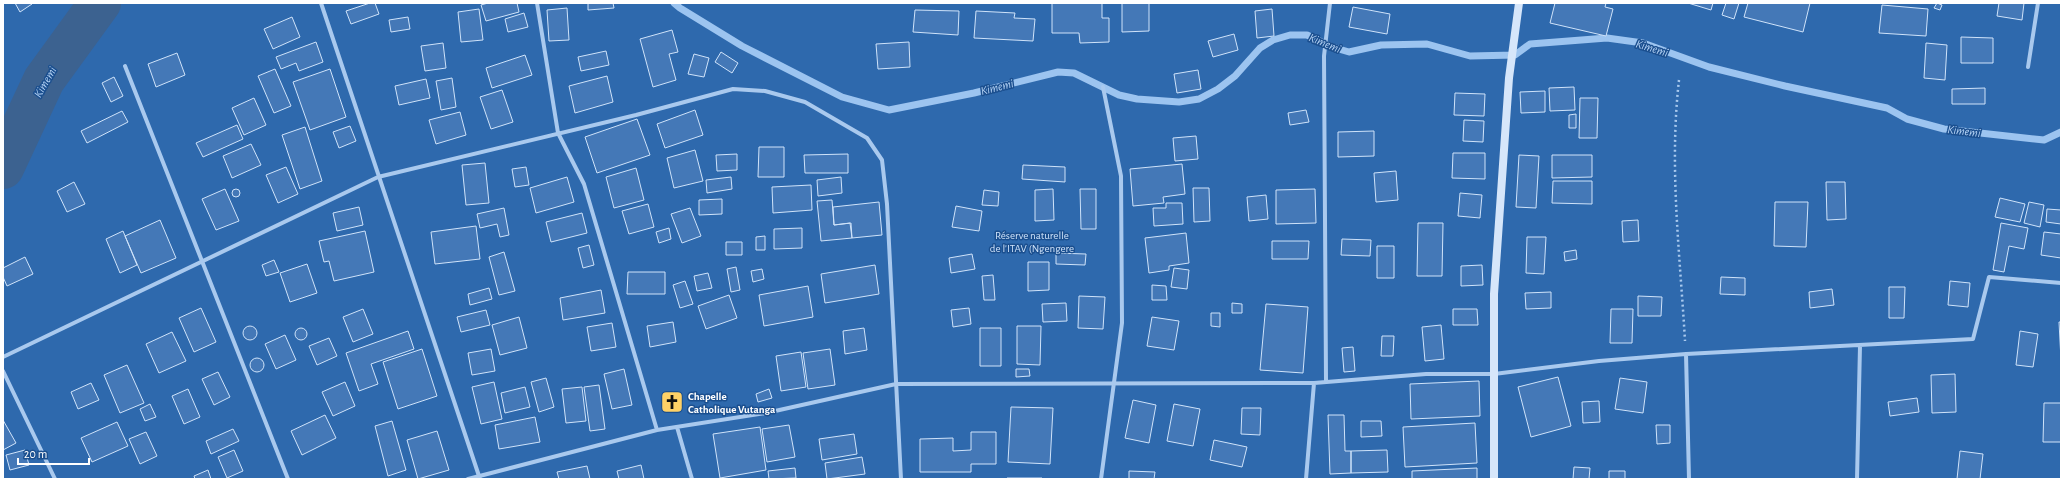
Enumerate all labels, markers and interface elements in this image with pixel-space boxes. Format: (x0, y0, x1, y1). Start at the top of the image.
water label: Kimemi (1307, 31, 1343, 55)
water label: Kimemi (1634, 37, 1670, 59)
water label: Kimemi (31, 64, 59, 99)
water label: Kimemi (979, 77, 1015, 97)
water label: Kimemi (1947, 123, 1982, 139)
park label: Réserve naturelle de l'ITAV (Ngengere (990, 230, 1074, 254)
church icon: Chapelle Catholique Vutanga (659, 389, 685, 415)
place label: Chapelle Catholique Vutanga (688, 391, 776, 415)
scale bar (18, 440, 89, 466)
text: 20 m (24, 448, 47, 460)

